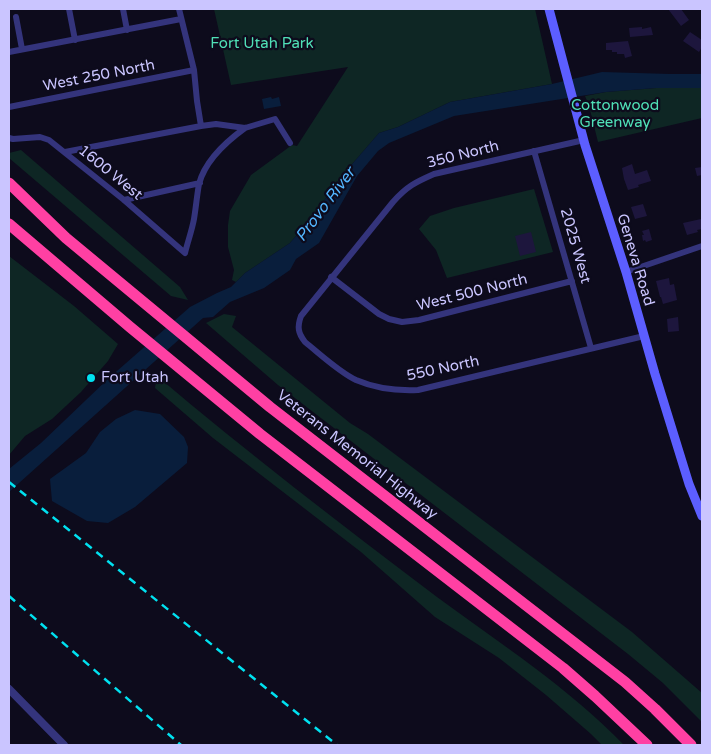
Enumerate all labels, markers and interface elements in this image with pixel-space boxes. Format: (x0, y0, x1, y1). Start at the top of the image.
park label: Fort Utah Park (210, 35, 314, 53)
street label: West 250 North (42, 56, 156, 96)
park label: Cottonwood Greenway (571, 97, 659, 132)
street label: 350 North (425, 137, 501, 173)
street label: 1600 West (74, 142, 146, 204)
water label: Provo River (292, 164, 360, 246)
street label: 2025 West (556, 206, 594, 286)
street label: Geneva Road (612, 212, 658, 308)
street label: West 500 North (415, 271, 529, 315)
street label: 550 North (405, 353, 481, 385)
place label: Fort Utah (101, 369, 169, 387)
marker: Fort Utah (85, 372, 97, 384)
street label: Veterans Memorial Highway (273, 387, 441, 523)

